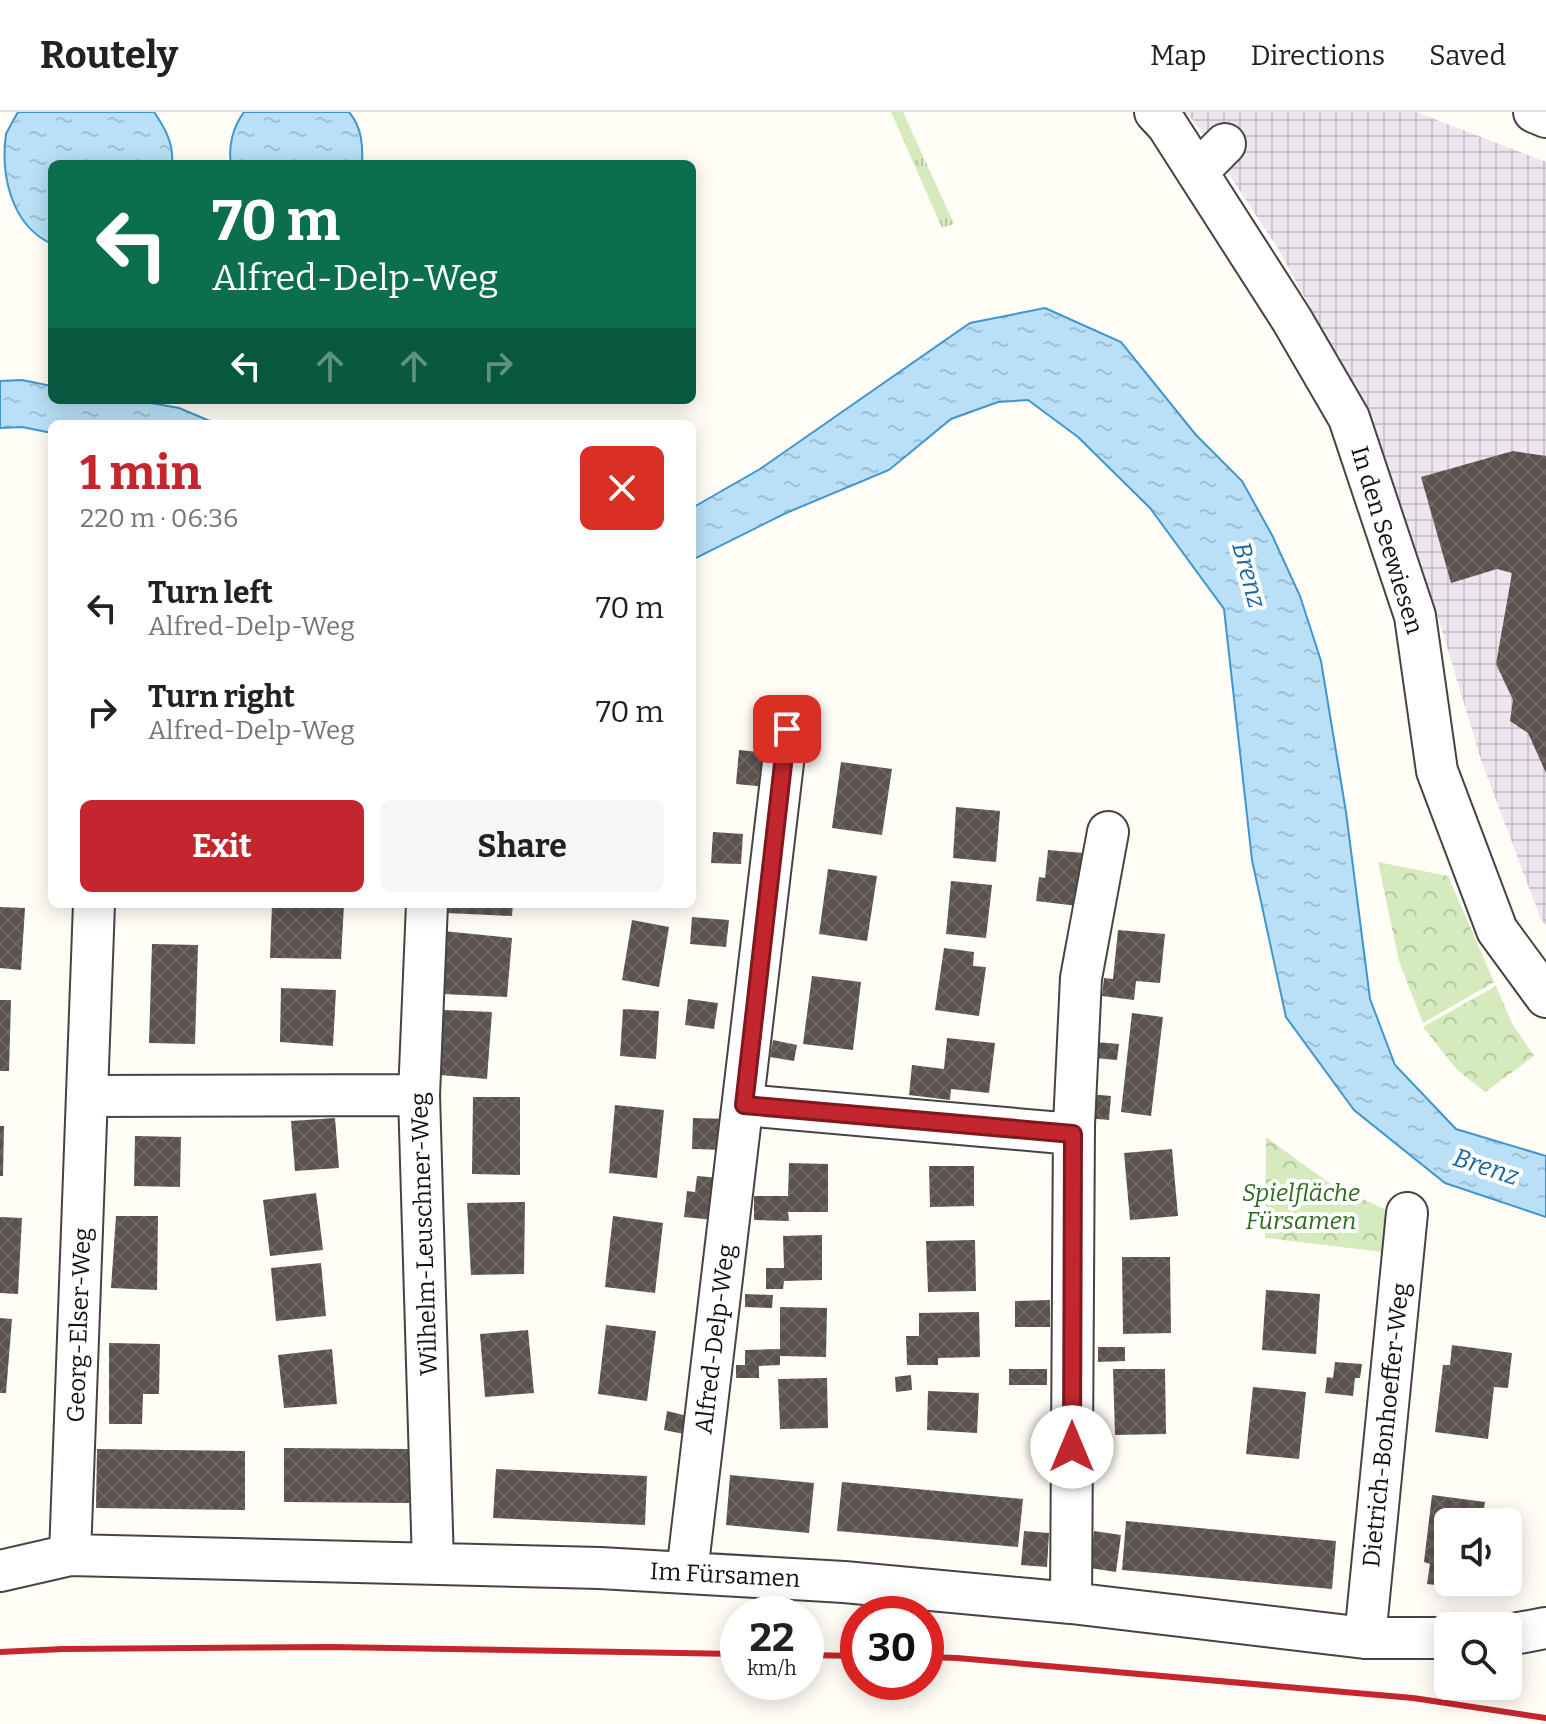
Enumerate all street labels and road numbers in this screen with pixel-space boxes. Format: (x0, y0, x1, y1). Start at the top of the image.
street label: In den Seewiesen (1345, 443, 1429, 637)
street label: Wilhelm-Leuschner-Weg (405, 1092, 443, 1376)
street label: Georg-Elser-Weg (62, 1227, 96, 1423)
street label: Alfred-Delp-Weg (689, 1243, 741, 1435)
street label: Dietrich-Bonhoeffer-Weg (1357, 1281, 1415, 1569)
street label: Im Fürsamen (649, 1557, 801, 1593)

